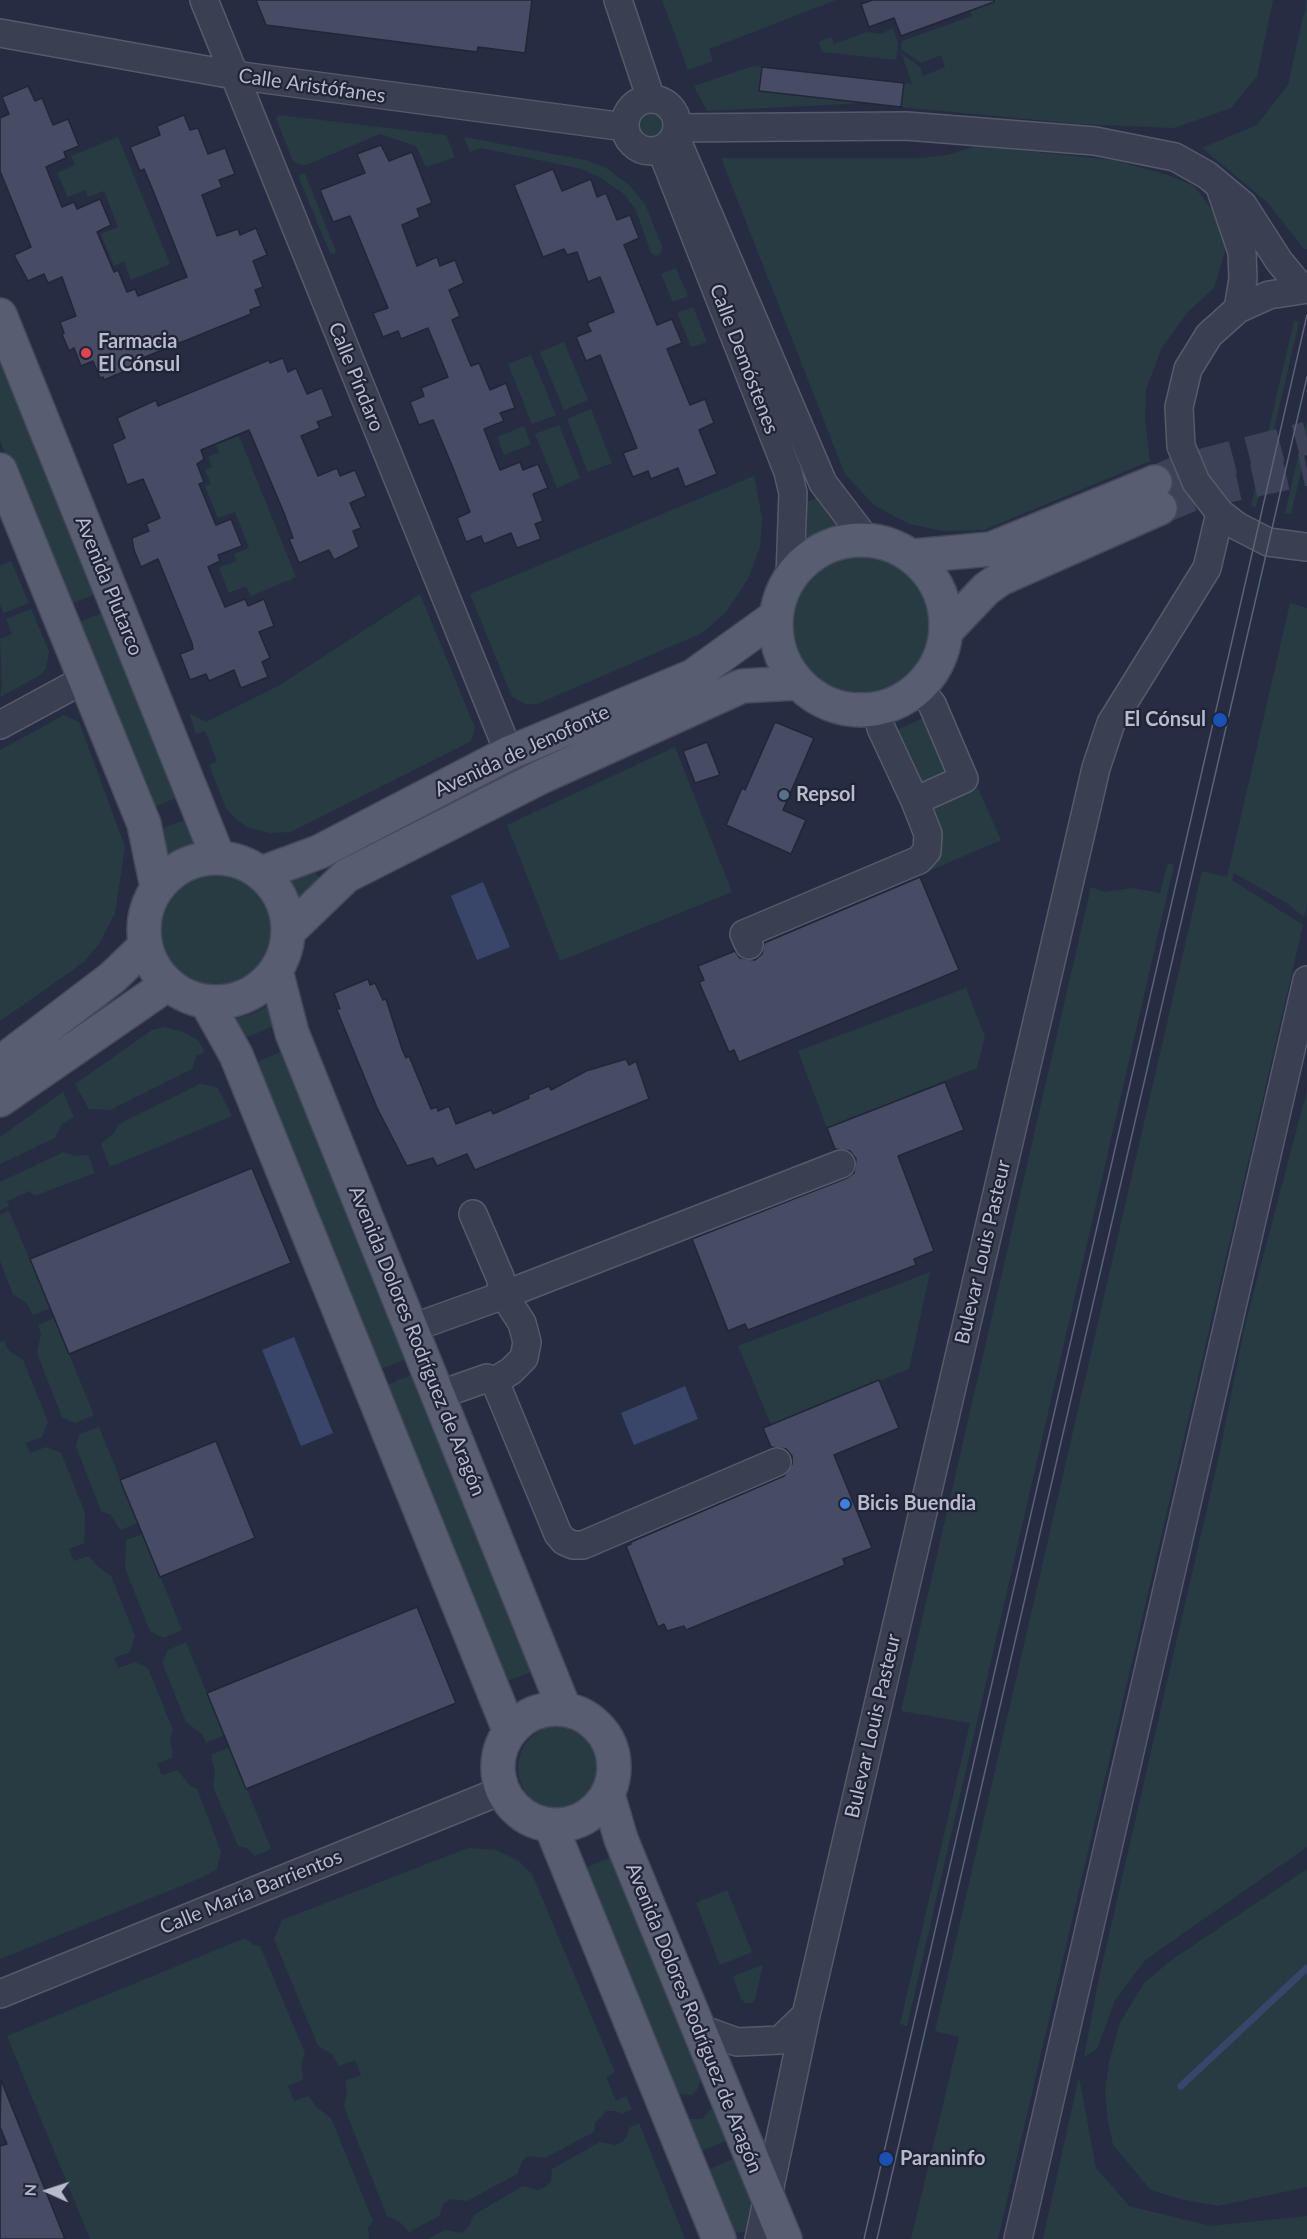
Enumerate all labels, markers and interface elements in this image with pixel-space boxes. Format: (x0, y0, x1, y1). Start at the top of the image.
street label: Calle Aristófanes (237, 64, 387, 108)
street label: Calle Demóstenes (704, 281, 784, 437)
street label: Calle Píndaro (323, 319, 389, 435)
place label: Farmacia El Cónsul (98, 330, 180, 377)
marker: Farmacia El Cónsul (79, 346, 93, 360)
street label: Avenida Plutarco (70, 513, 148, 659)
street label: Avenida de Jenofonte (431, 700, 613, 802)
place label: El Cónsul (1124, 708, 1206, 732)
marker: El Cónsul (1211, 711, 1229, 729)
place label: Repsol (796, 783, 855, 807)
marker: Repsol (777, 788, 791, 802)
street label: Bulevar Louis Pasteur (950, 1158, 1016, 1346)
street label: Avenida Dolores Rodríguez de Aragón (344, 1183, 490, 1499)
place label: Bicis Buendia (857, 1492, 976, 1516)
marker: Bicis Buendia (838, 1497, 852, 1511)
street label: Bulevar Louis Pasteur (840, 1632, 906, 1820)
street label: Calle María Barrientos (156, 1844, 346, 1940)
street label: Avenida Dolores Rodríguez de Aragón (621, 1860, 767, 2176)
place label: Paraninfo (900, 2147, 986, 2171)
marker: Paraninfo (877, 2150, 895, 2168)
north arrow (18, 2161, 78, 2221)
text: N (20, 2183, 39, 2197)

